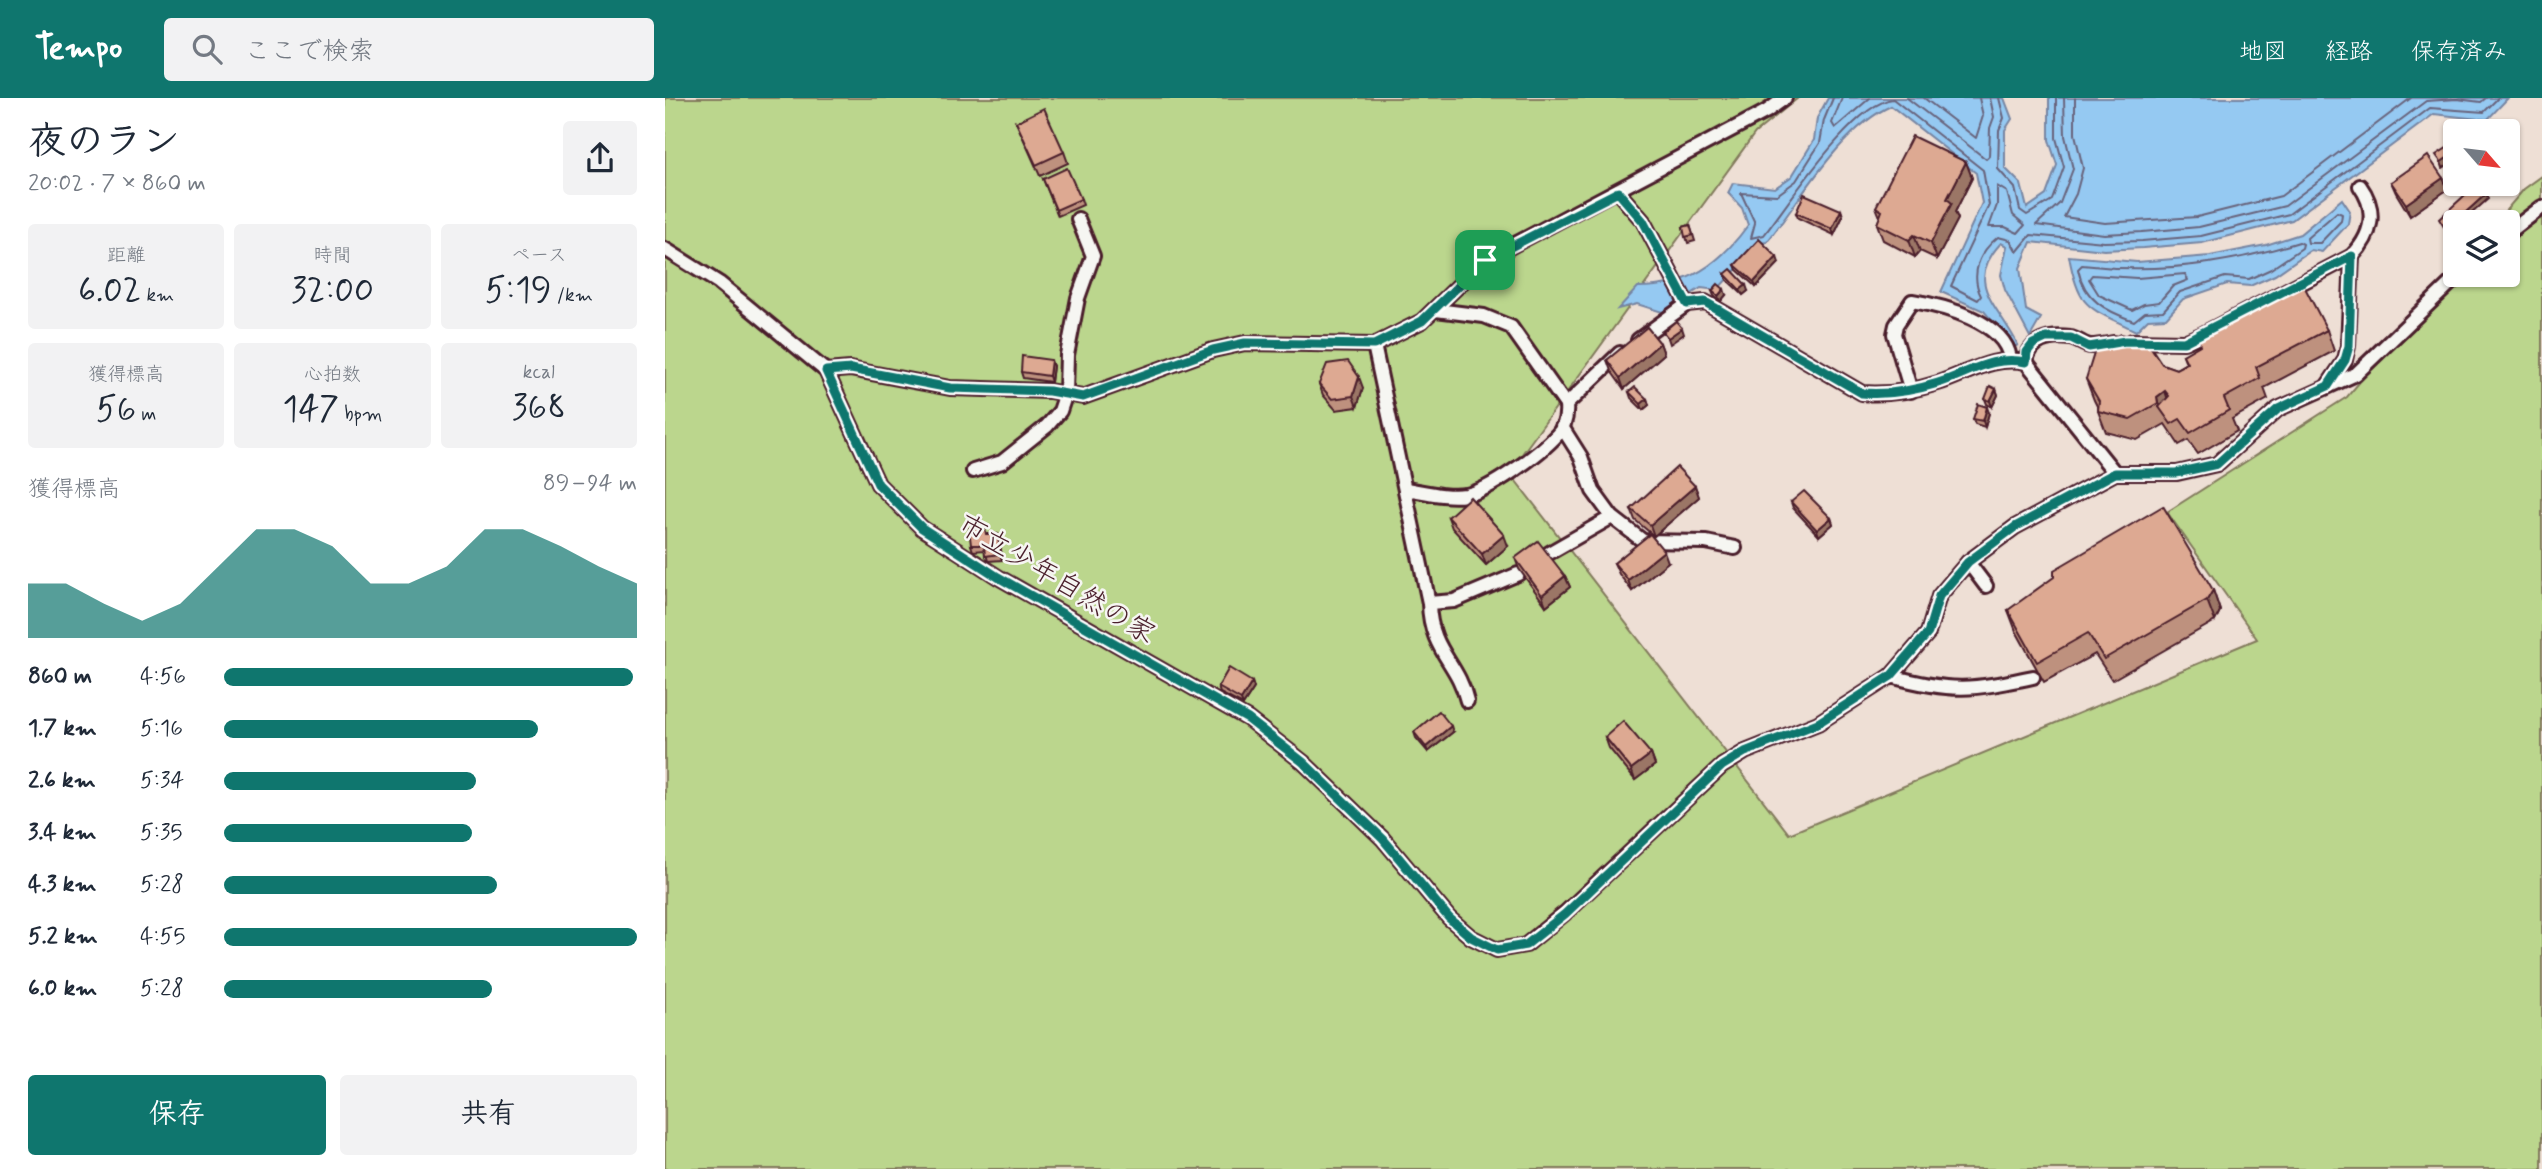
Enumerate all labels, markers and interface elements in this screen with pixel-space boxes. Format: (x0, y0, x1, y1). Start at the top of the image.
search box (164, 18, 654, 81)
text: Tempo (35, 27, 122, 71)
icon: search (188, 30, 226, 68)
text: ここで検索 (244, 35, 374, 69)
text: 地図 (2239, 37, 2287, 68)
text: 経路 (2325, 37, 2373, 68)
text: 保存済み (2411, 37, 2507, 68)
text: 夜のラン (28, 118, 180, 167)
north arrow (2443, 119, 2520, 196)
map controls (2443, 119, 2520, 287)
button: share (563, 121, 637, 195)
text: 20:02 · 7 × 860 m (28, 169, 206, 199)
button: layers (2443, 210, 2520, 287)
pin (1455, 230, 1515, 290)
icon: arrive (1466, 241, 1504, 279)
text: 距離 (107, 243, 145, 268)
text: 時間 (313, 243, 352, 268)
text: ペース (511, 243, 567, 268)
text: 6.02 (78, 268, 141, 314)
text: 32:00 (291, 268, 374, 314)
text: 5:19 (485, 268, 552, 314)
text: km (141, 283, 174, 308)
text: /km (552, 283, 593, 308)
text: kcal (523, 360, 555, 385)
text: 獲得標高 (88, 362, 164, 387)
text: 心拍数 (304, 362, 361, 387)
text: 368 (512, 385, 566, 431)
text: 56 (96, 387, 136, 433)
text: 147 (283, 387, 339, 433)
text: m (136, 402, 156, 427)
text: bpm (339, 402, 382, 427)
text: 89–94 m (543, 469, 637, 499)
text: 獲得標高 (28, 475, 120, 505)
street label: 市立少年自然の家 (950, 506, 1162, 654)
text: 860 m (28, 662, 92, 692)
text: 4:56 (140, 662, 186, 692)
text: 1.7 km (28, 714, 97, 744)
text: 5:16 (140, 714, 183, 744)
text: 2.6 km (28, 766, 96, 796)
text: 5:34 (140, 766, 184, 796)
text: 3.4 km (28, 818, 96, 848)
text: 5:35 (140, 818, 183, 848)
text: 4.3 km (28, 870, 96, 900)
text: 5:28 (140, 870, 184, 900)
text: 5.2 km (28, 922, 98, 952)
text: 4:55 (140, 922, 186, 952)
text: 6.0 km (28, 974, 97, 1004)
text: 5:28 (140, 974, 184, 1004)
button: 保存 (28, 1075, 326, 1155)
button: 共有 (340, 1075, 637, 1155)

